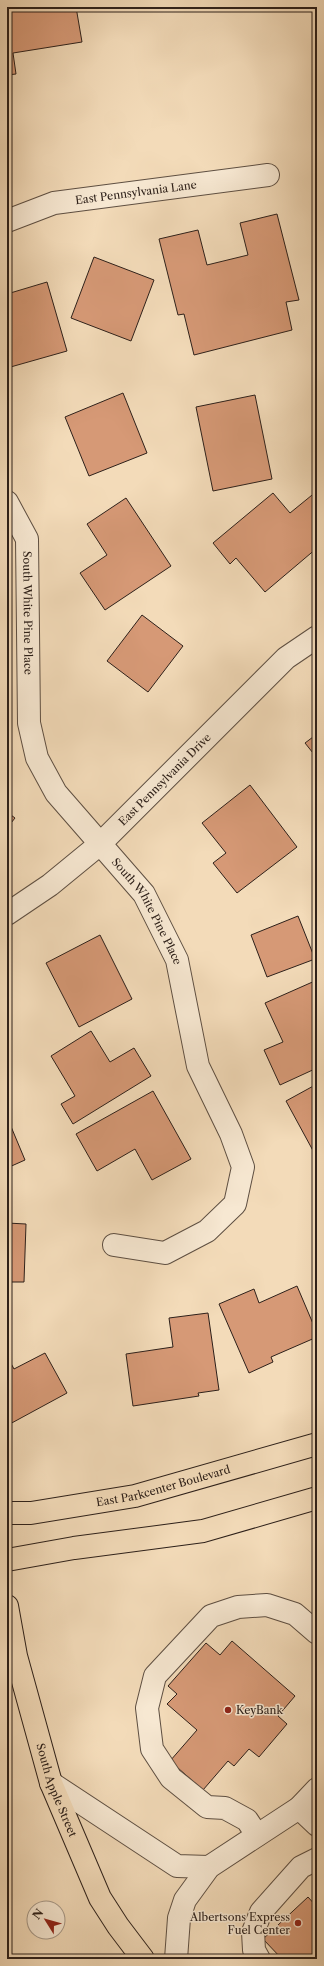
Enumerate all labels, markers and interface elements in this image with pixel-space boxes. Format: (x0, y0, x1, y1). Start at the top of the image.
street label: East Pennsylvania Lane (74, 177, 198, 207)
street label: South White Pine Place (20, 551, 35, 675)
street label: East Pennsylvania Drive (116, 730, 214, 828)
street label: South White Pine Place (109, 855, 185, 966)
street label: East Parkcenter Boulevard (95, 1462, 232, 1509)
place label: KeyBank (236, 1703, 283, 1717)
marker: KeyBank (223, 1705, 233, 1715)
street label: South Apple Street (33, 1742, 80, 1839)
north arrow (26, 1900, 66, 1940)
text: N (30, 1906, 47, 1922)
place label: Albertsons Express Fuel Center (189, 1910, 290, 1937)
marker: Albertsons Express Fuel Center (293, 1918, 303, 1928)

